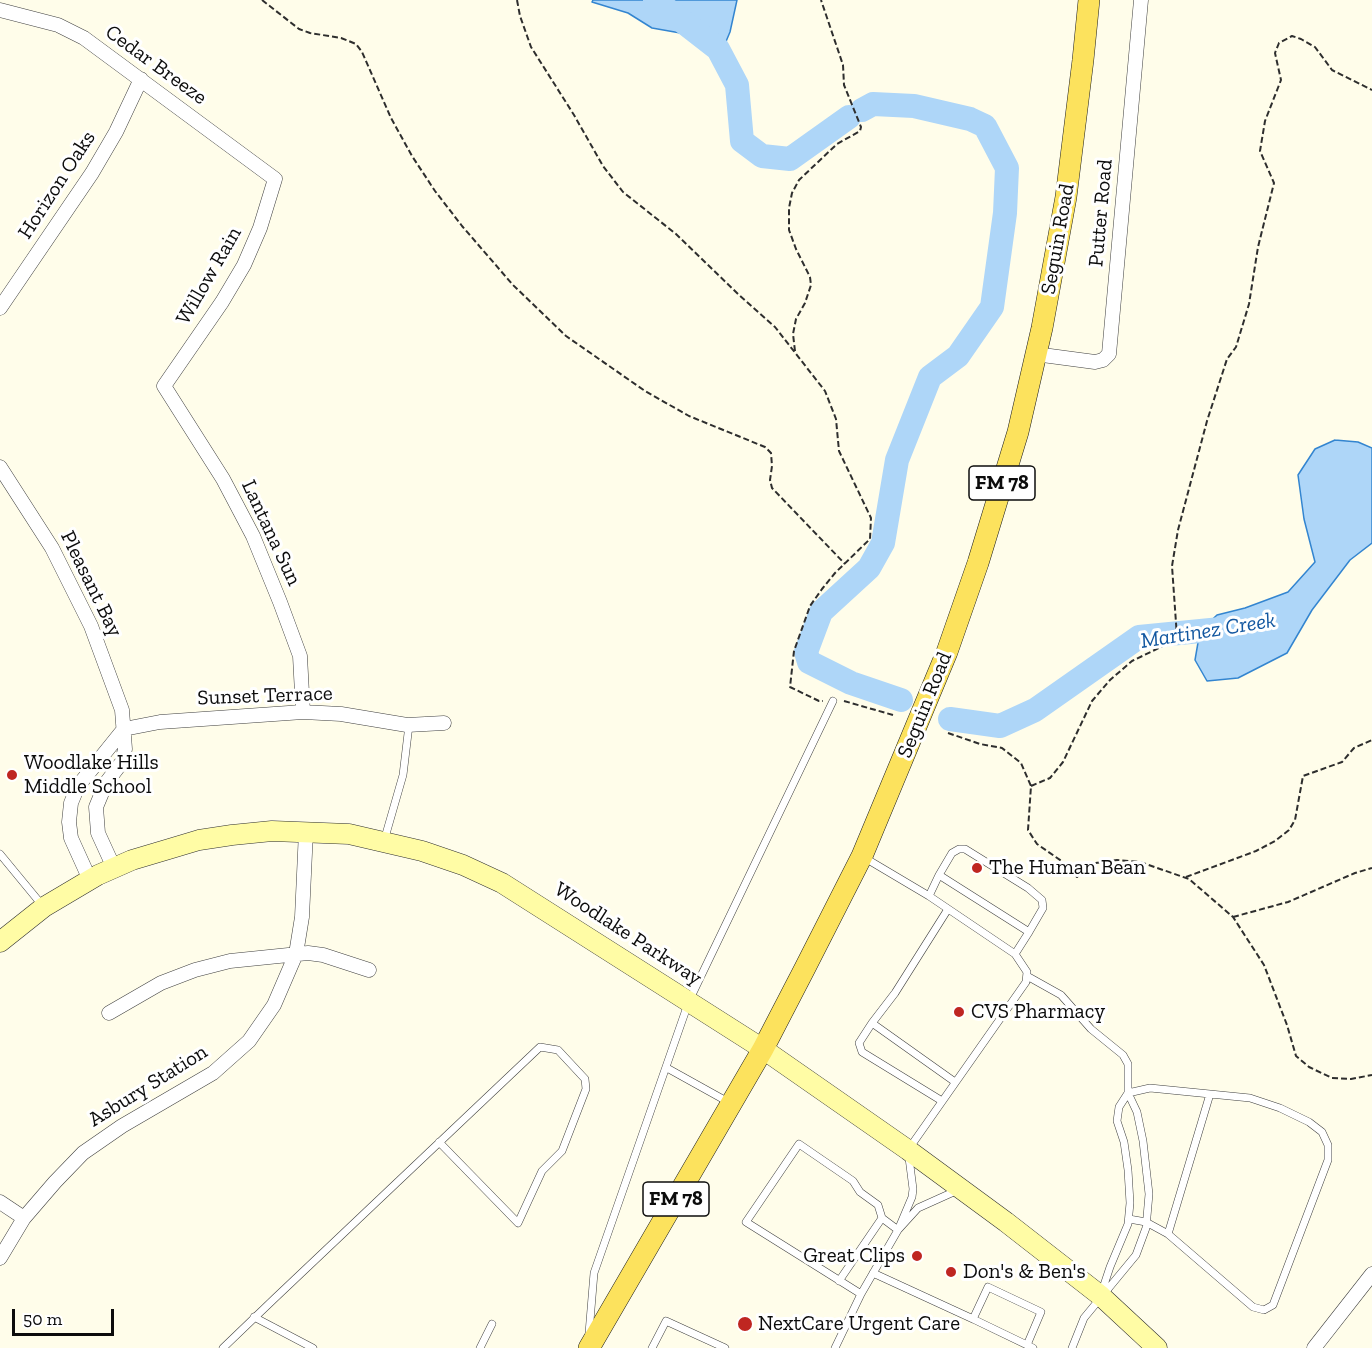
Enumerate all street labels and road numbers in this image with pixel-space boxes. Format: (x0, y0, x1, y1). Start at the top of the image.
street label: Cedar Breeze (100, 20, 212, 110)
street label: Horizon Oaks (13, 126, 101, 244)
street label: Putter Road (1084, 158, 1118, 268)
street label: Seguin Road (1036, 182, 1080, 296)
street label: Willow Rain (171, 223, 247, 329)
road number: FM 78 (969, 466, 1035, 500)
street label: Lantana Sun (236, 476, 306, 590)
street label: Pleasant Bay (55, 527, 127, 641)
street label: Seguin Road (892, 648, 958, 762)
street label: Sunset Terrace (197, 681, 333, 711)
street label: Woodlake Parkway (549, 877, 707, 991)
street label: Asbury Station (84, 1039, 212, 1133)
road number: FM 78 (643, 1182, 709, 1216)

